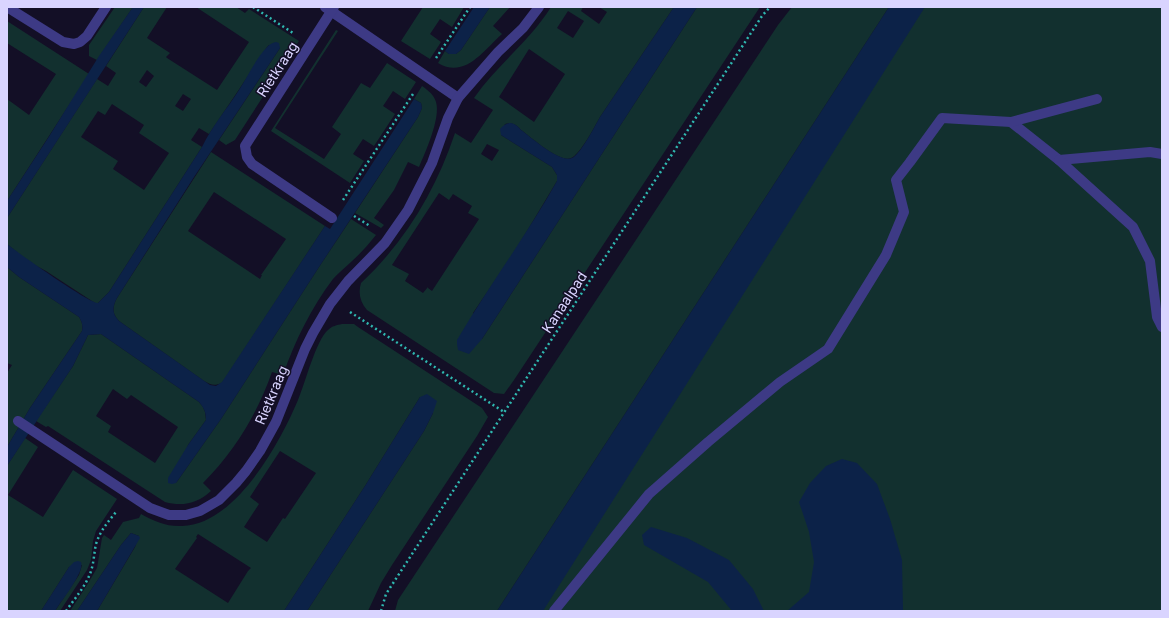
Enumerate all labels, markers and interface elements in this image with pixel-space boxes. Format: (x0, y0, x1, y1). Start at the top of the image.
street label: Rietkraag (253, 38, 301, 100)
street label: Kanaalpad (538, 268, 590, 336)
street label: Rietkraag (251, 363, 291, 427)

